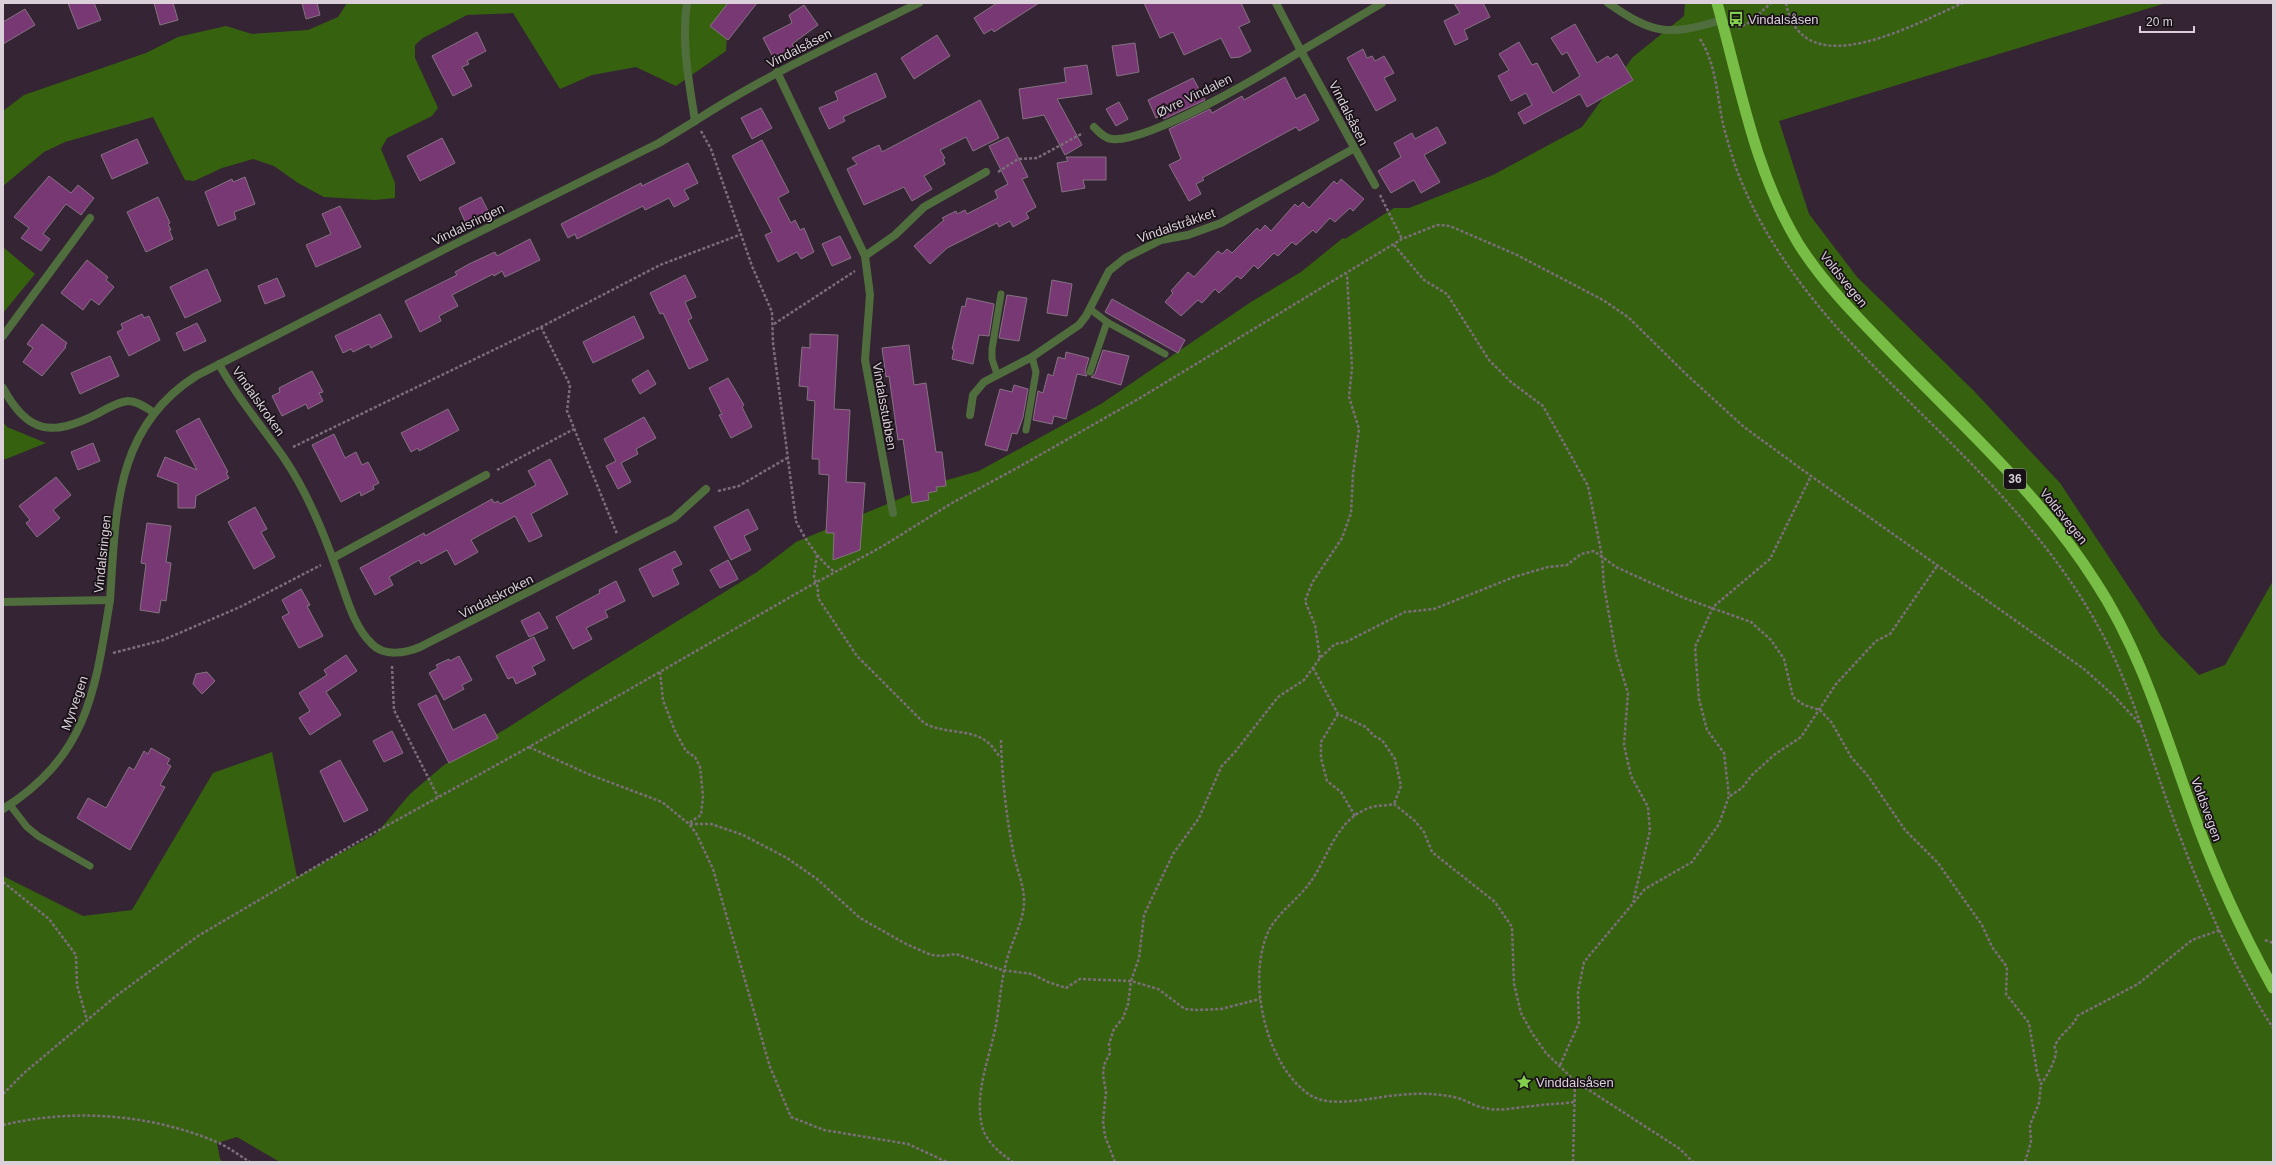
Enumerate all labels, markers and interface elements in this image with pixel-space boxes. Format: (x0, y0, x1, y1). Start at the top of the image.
scale bar (2140, 8, 2194, 34)
bus stop icon: Vindalsåsen (1727, 10, 1745, 28)
place label: Vindalsåsen (1748, 12, 1819, 27)
text: 20 m (2146, 15, 2173, 29)
street label: Vindalsåsen (764, 26, 834, 71)
street label: Øvre Vindalen (1154, 71, 1234, 120)
street label: Vindalsåsen (1326, 78, 1371, 148)
street label: Vindalsringen (430, 200, 507, 248)
street label: Vindalstråkket (1135, 205, 1217, 246)
street label: Voldsvegen (1817, 248, 1871, 310)
street label: Vindalsstubben (869, 361, 900, 451)
street label: Vindalskroken (229, 364, 288, 439)
road number: 36 (2004, 469, 2026, 489)
street label: Voldsvegen (2037, 485, 2091, 547)
street label: Vindalsringen (91, 514, 114, 594)
street label: Vindalskroken (457, 571, 536, 622)
street label: Myrvegen (58, 674, 91, 733)
street label: Voldsvegen (2188, 775, 2225, 843)
place icon: Vinddalsåsen (1515, 1073, 1533, 1091)
place label: Vinddalsåsen (1536, 1075, 1614, 1090)

